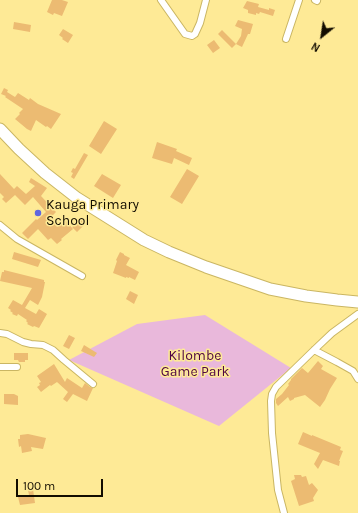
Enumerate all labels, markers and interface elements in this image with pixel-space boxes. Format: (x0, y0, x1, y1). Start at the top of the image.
north arrow (302, 16, 342, 56)
text: N (309, 39, 322, 54)
place label: Kauga Primary School (46, 197, 139, 230)
marker: Kauga Primary School (33, 208, 43, 218)
park label: Kilombe Game Park (161, 348, 229, 380)
scale bar (18, 471, 105, 497)
text: 100 m (23, 479, 55, 493)

